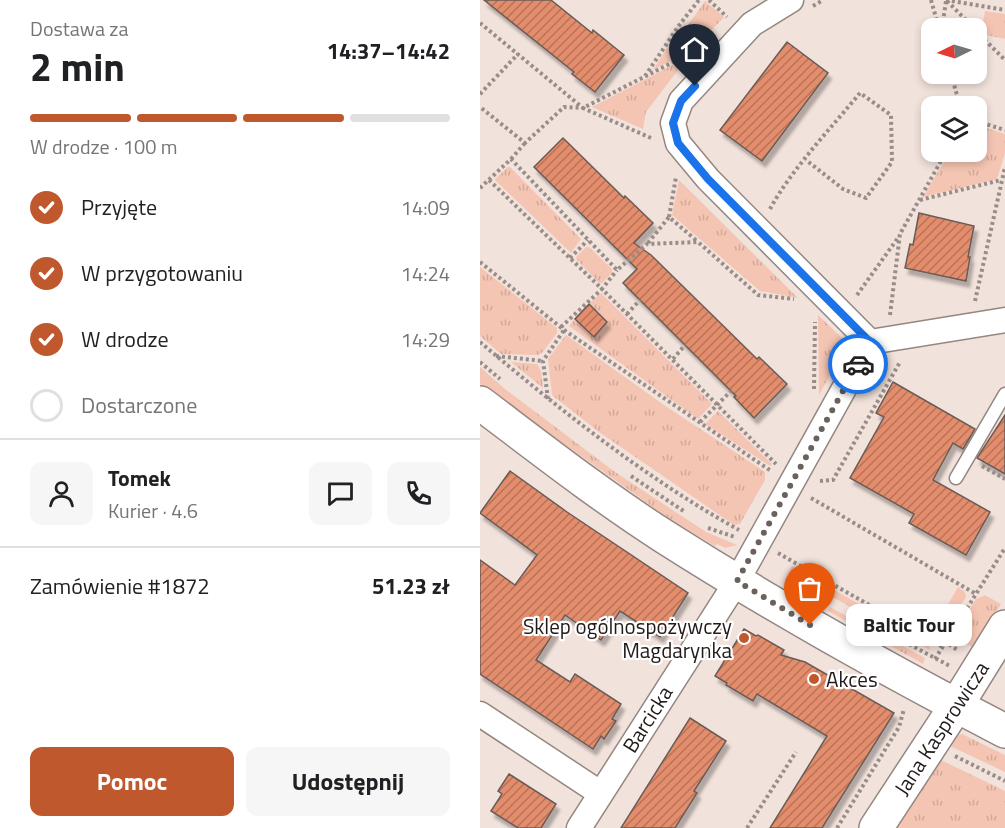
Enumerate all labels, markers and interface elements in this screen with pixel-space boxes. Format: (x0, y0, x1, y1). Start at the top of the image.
text: Dostawa za (30, 13, 128, 44)
north arrow (921, 18, 987, 84)
map controls (921, 18, 987, 162)
pin (669, 24, 720, 86)
icon: home (678, 33, 711, 66)
text: 14:37–14:42 (327, 34, 450, 68)
text: 2 min (30, 37, 125, 96)
button: layers (921, 96, 987, 162)
text: W drodze · 100 m (30, 131, 178, 162)
text: Przyjęte (81, 190, 157, 224)
icon: check (30, 191, 63, 224)
text: 14:09 (401, 192, 450, 223)
text: W przygotowaniu (81, 256, 243, 290)
icon: check (30, 257, 63, 290)
text: 14:24 (401, 258, 450, 289)
text: W drodze (81, 322, 169, 356)
icon: check (30, 323, 63, 356)
text: 14:29 (401, 324, 450, 355)
courier (828, 334, 888, 394)
icon: car (842, 348, 875, 381)
text: Dostarczone (81, 388, 197, 422)
text: Tomek (108, 461, 171, 495)
button: person (30, 462, 93, 525)
button: chat (309, 462, 372, 525)
button: phone (387, 462, 450, 525)
text: Kurier · 4.6 (108, 495, 198, 526)
pin (784, 563, 835, 625)
text: Zamówienie #1872 (30, 569, 210, 603)
text: 51.23 zł (372, 569, 450, 603)
icon: bag (793, 572, 826, 605)
callout: Baltic Tour (846, 604, 972, 646)
text: Baltic Tour (863, 609, 955, 640)
place label: Sklep ogólnospożywczy Magdarynka (523, 610, 732, 666)
marker: Sklep ogólnospożywczy Magdarynka (737, 631, 751, 645)
street label: Jana Kasprowicza (886, 654, 997, 801)
place label: Akces (826, 663, 878, 695)
marker: Akces (807, 672, 821, 686)
street label: Barcicka (614, 679, 680, 759)
button: Pomoc (30, 747, 234, 816)
button: Udostępnij (246, 747, 450, 816)

